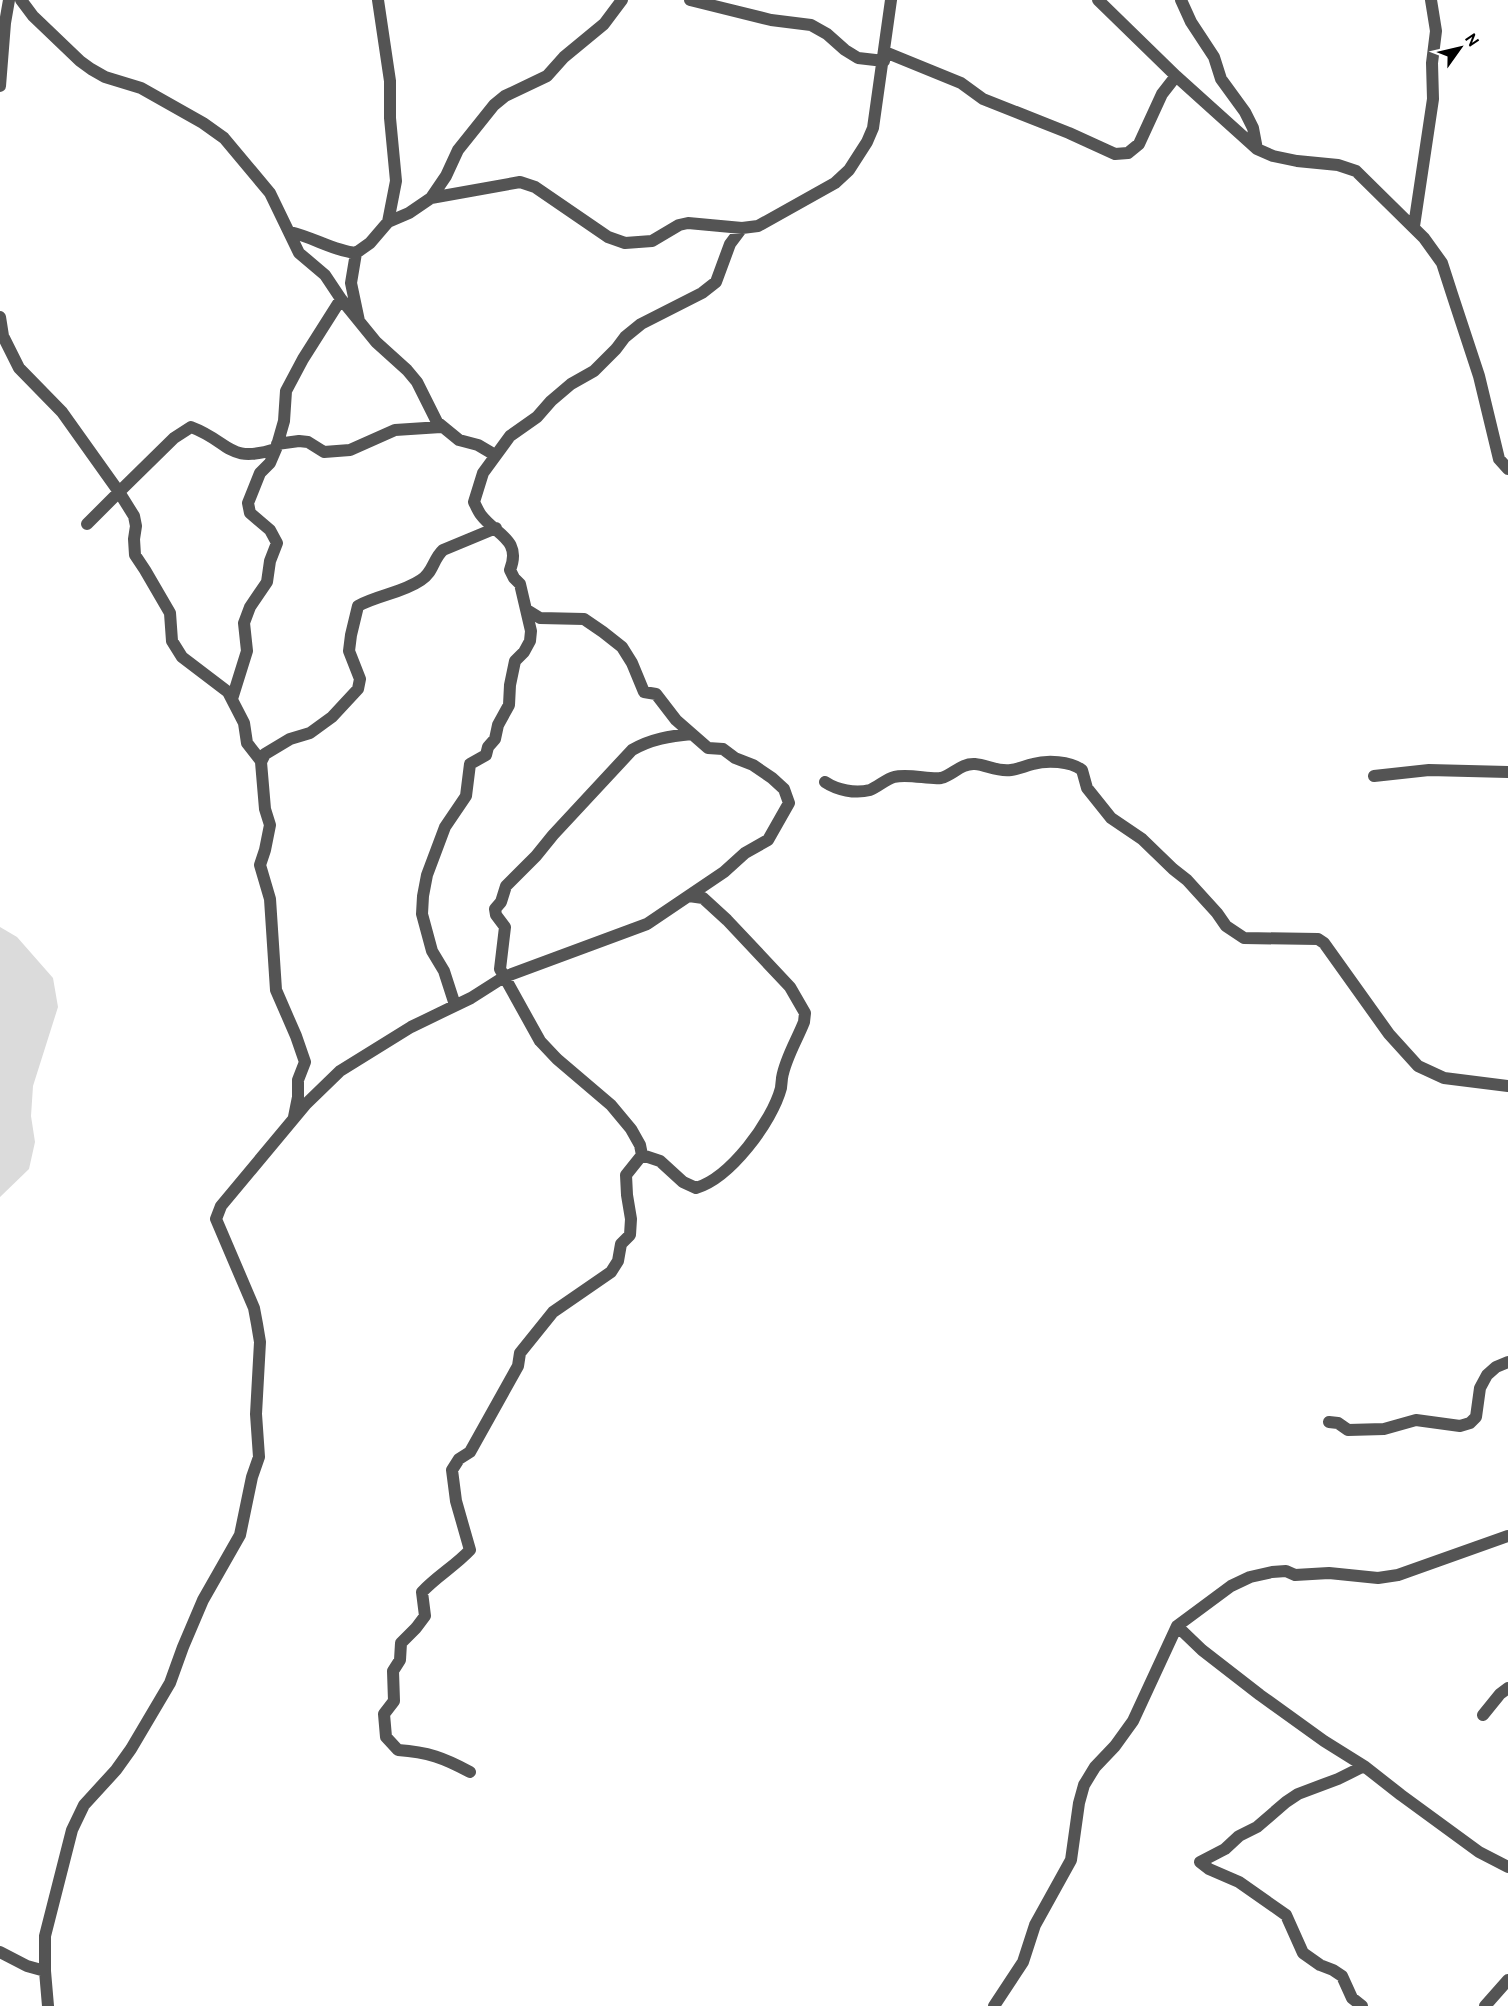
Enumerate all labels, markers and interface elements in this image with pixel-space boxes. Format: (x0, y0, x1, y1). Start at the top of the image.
north arrow (1430, 18, 1490, 78)
text: N (1459, 30, 1482, 51)

